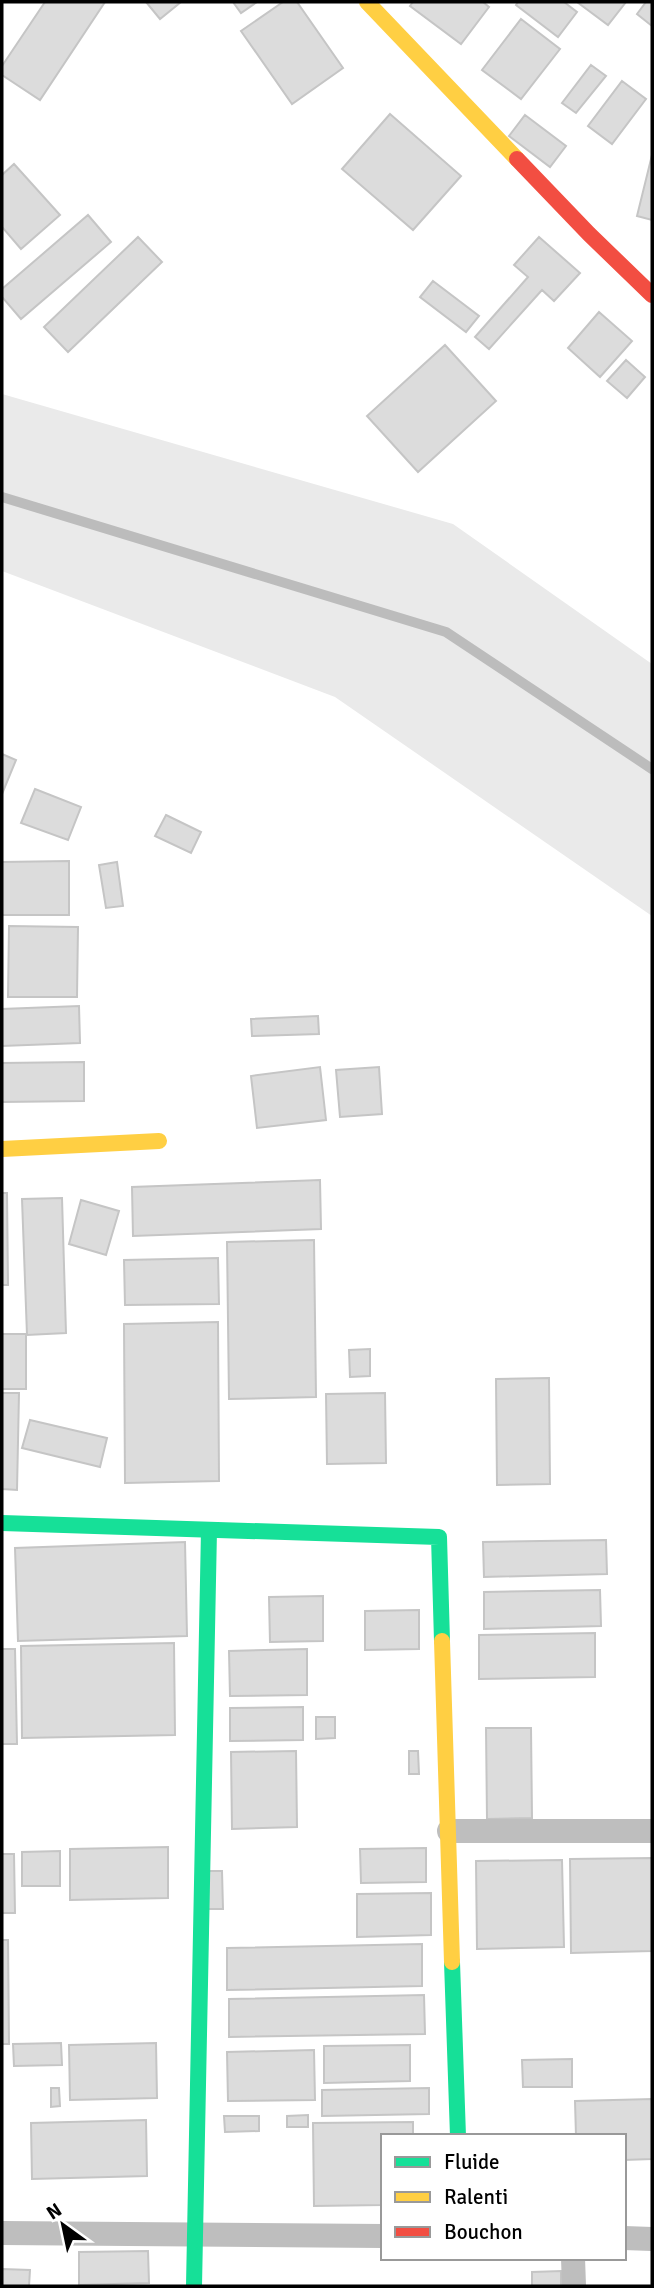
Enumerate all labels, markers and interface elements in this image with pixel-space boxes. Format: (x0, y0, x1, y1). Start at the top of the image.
legend (381, 2134, 626, 2260)
text: Fluide (444, 2149, 500, 2175)
text: Ralenti (444, 2184, 508, 2210)
north arrow (28, 2190, 98, 2260)
text: N (42, 2198, 66, 2225)
text: Bouchon (444, 2219, 523, 2245)

